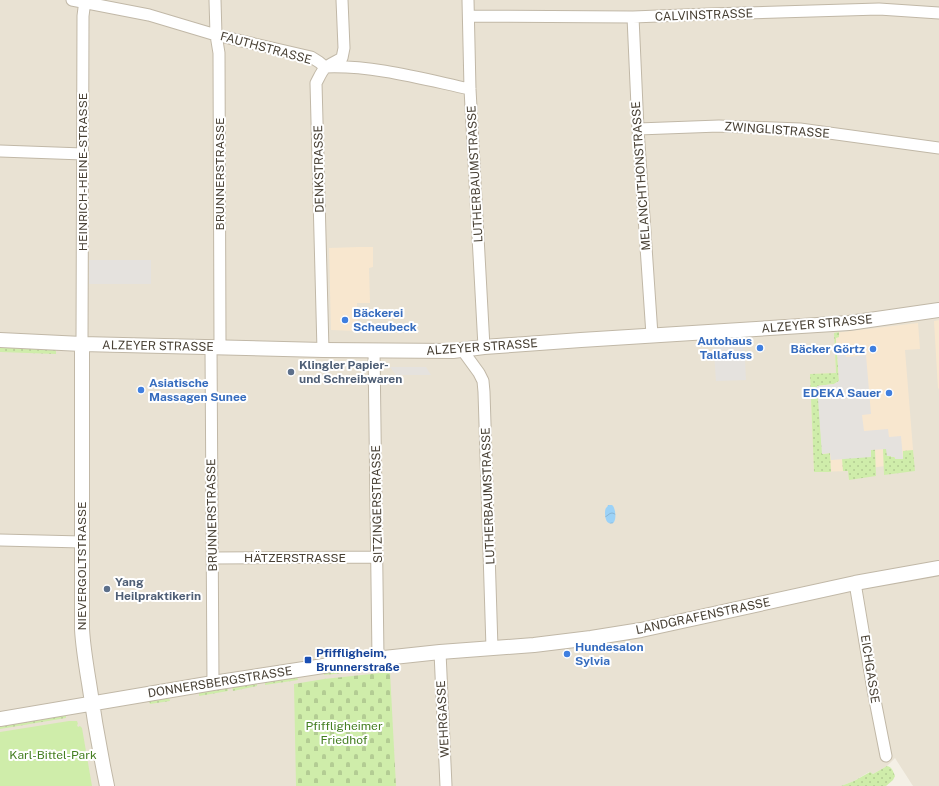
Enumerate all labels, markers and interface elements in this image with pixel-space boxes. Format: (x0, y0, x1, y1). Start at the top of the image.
street label: CALVINSTRASSE (655, 6, 753, 24)
street label: FAUTHSTRASSE (219, 29, 313, 67)
street label: HEINRICH-HEINE-STRASSE (76, 93, 90, 251)
street label: MELANCHTHONSTRASSE (629, 101, 653, 251)
street label: LUTHERBAUMSTRASSE (464, 105, 486, 243)
street label: BRUNNERSTRASSE (213, 118, 227, 230)
street label: ZWINGLISTRASSE (724, 119, 830, 141)
street label: DENKSTRASSE (311, 125, 327, 213)
place label: Bäckerei Scheubeck (353, 306, 417, 334)
street label: ALZEYER STRASSE (761, 312, 873, 336)
marker: Bäckerei Scheubeck (340, 315, 350, 325)
place label: Autohaus Tallafuss (697, 334, 752, 362)
street label: ALZEYER STRASSE (426, 336, 538, 358)
street label: ALZEYER STRASSE (102, 338, 214, 354)
place label: Bäcker Görtz (790, 342, 865, 356)
marker: Autohaus Tallafuss (755, 343, 765, 353)
marker: Bäcker Görtz (868, 344, 878, 354)
place label: Klingler Papier- und Schreibwaren (299, 358, 402, 386)
marker: Klingler Papier- und Schreibwaren (286, 367, 296, 377)
place label: Asiatische Massagen Sunee (149, 376, 247, 404)
marker: Asiatische Massagen Sunee (136, 385, 146, 395)
place label: EDEKA Sauer (803, 386, 881, 400)
marker: EDEKA Sauer (884, 388, 894, 398)
street label: LUTHERBAUMSTRASSE (479, 427, 497, 565)
street label: SITZINGERSTRASSE (369, 445, 385, 563)
street label: BRUNNERSTRASSE (204, 458, 220, 572)
street label: NIEVERGOLTSTRASSE (75, 501, 89, 631)
street label: HÄTZERSTRASSE (244, 551, 346, 565)
place label: Yang Heilpraktikerin (115, 575, 201, 603)
marker: Yang Heilpraktikerin (102, 584, 112, 594)
street label: LANDGRAFENSTRASSE (634, 595, 772, 637)
street label: EICHGASSE (858, 634, 882, 704)
place label: Hundesalon Sylvia (575, 640, 644, 668)
place label: Pfiffligheim, Brunnerstraße (316, 646, 400, 674)
marker: Hundesalon Sylvia (562, 649, 572, 659)
marker: Pfiffligheim, Brunnerstraße (303, 655, 313, 665)
street label: DONNERSBERGSTRASSE (147, 664, 293, 700)
street label: WEHRGASSE (434, 680, 452, 758)
park label: Pfiffligheimer Friedhof (305, 719, 383, 747)
park label: Karl-Bittel-Park (9, 748, 97, 762)

